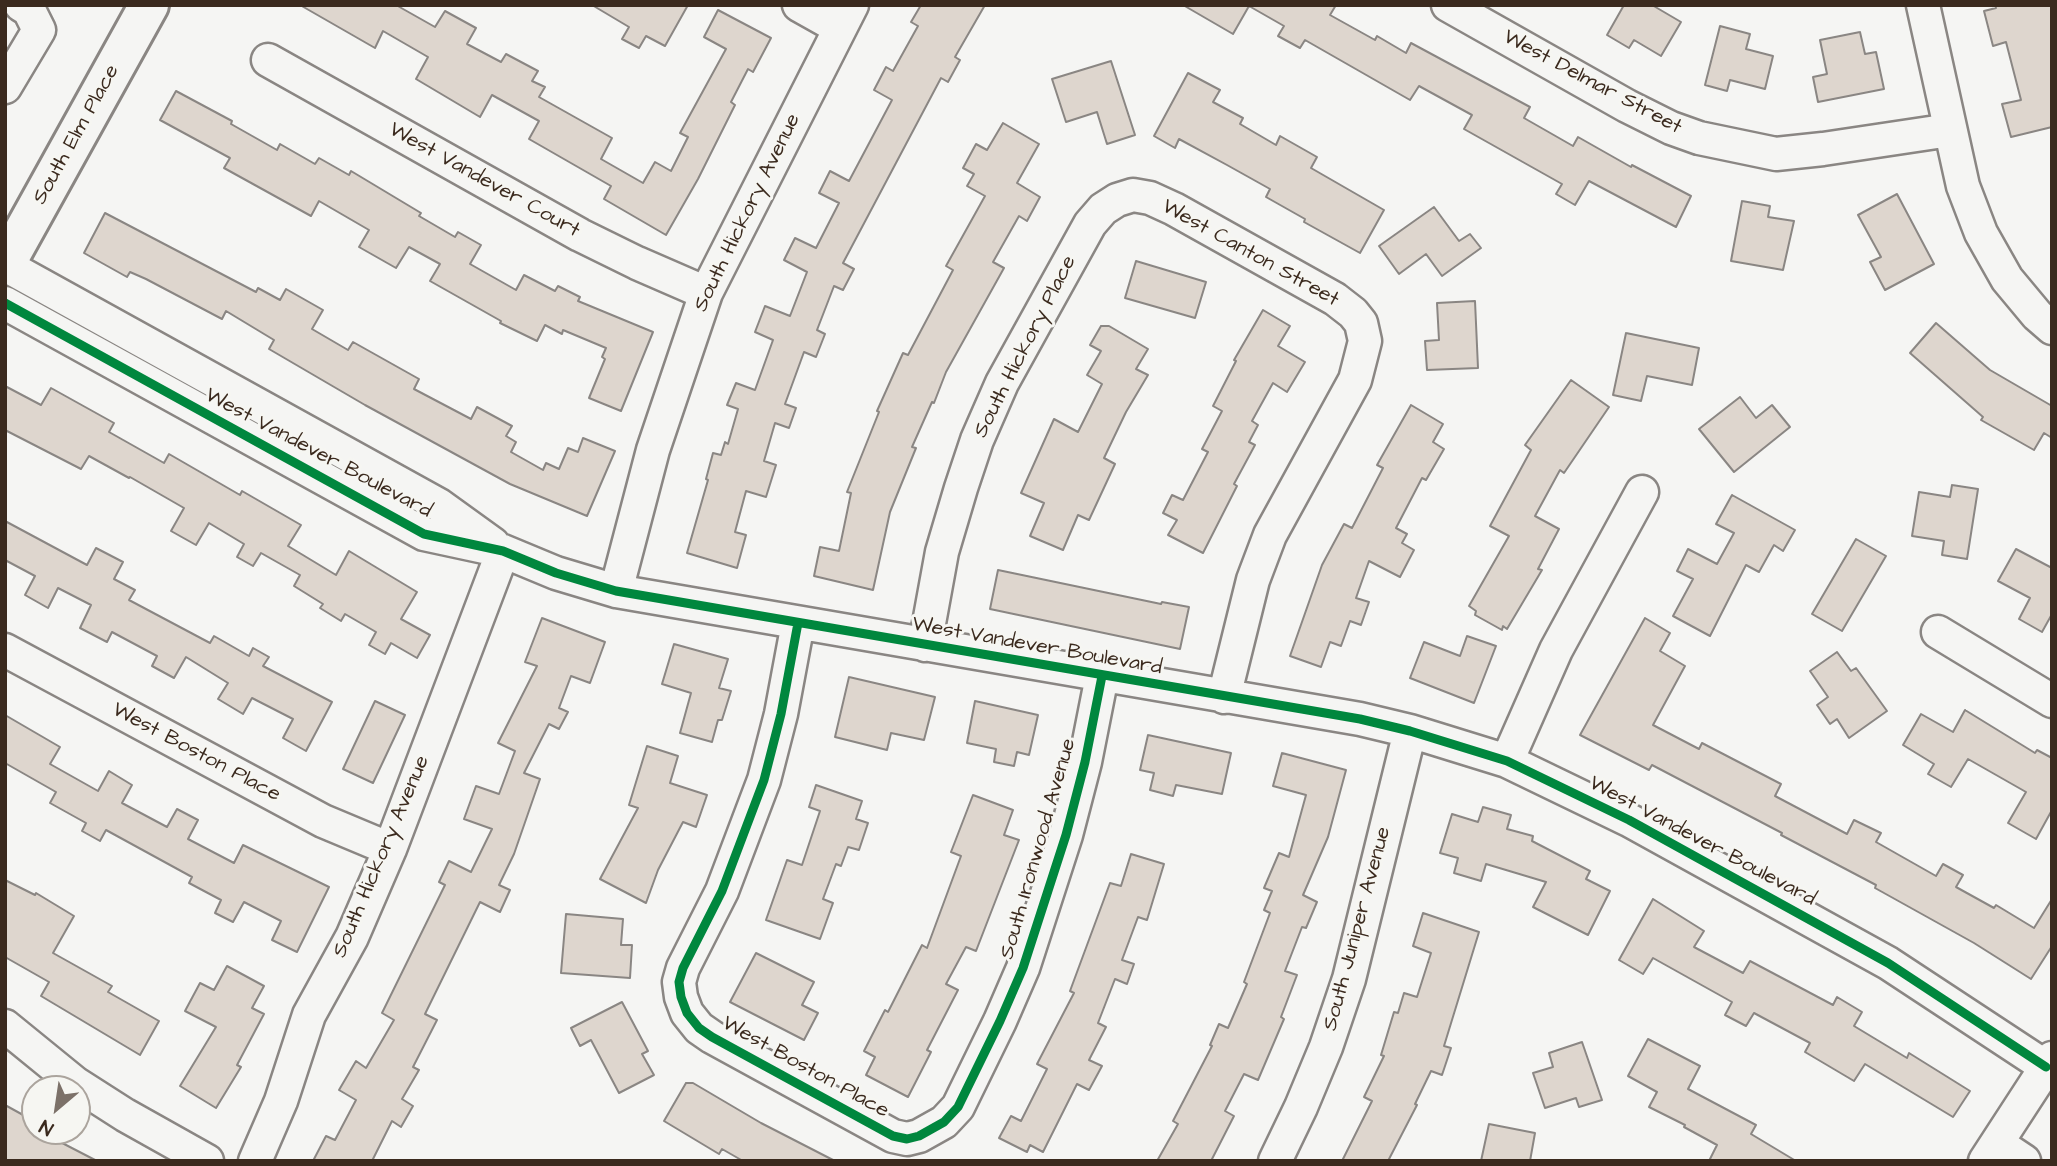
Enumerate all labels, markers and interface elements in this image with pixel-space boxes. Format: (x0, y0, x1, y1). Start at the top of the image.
street label: West Delmar Street (1498, 25, 1686, 141)
street label: South Elm Place (28, 61, 126, 209)
street label: South Hickory Avenue (689, 110, 807, 316)
street label: West Vandever Court (384, 118, 584, 244)
street label: West Canton Street (1157, 195, 1343, 313)
street label: South Hickory Place (969, 252, 1083, 442)
street label: West Vandever Boulevard (200, 383, 436, 525)
street label: West Vandever Boulevard (910, 613, 1164, 681)
street label: West Boston Place (107, 698, 285, 808)
street label: South Ironwood Avenue (995, 736, 1083, 962)
street label: South Hickory Avenue (328, 752, 436, 962)
street label: West Vandever Boulevard (1584, 771, 1820, 913)
street label: South Juniper Avenue (1319, 824, 1397, 1034)
street label: West Boston Place (717, 1012, 893, 1124)
north arrow (21, 1075, 91, 1145)
text: N (35, 1112, 58, 1142)

